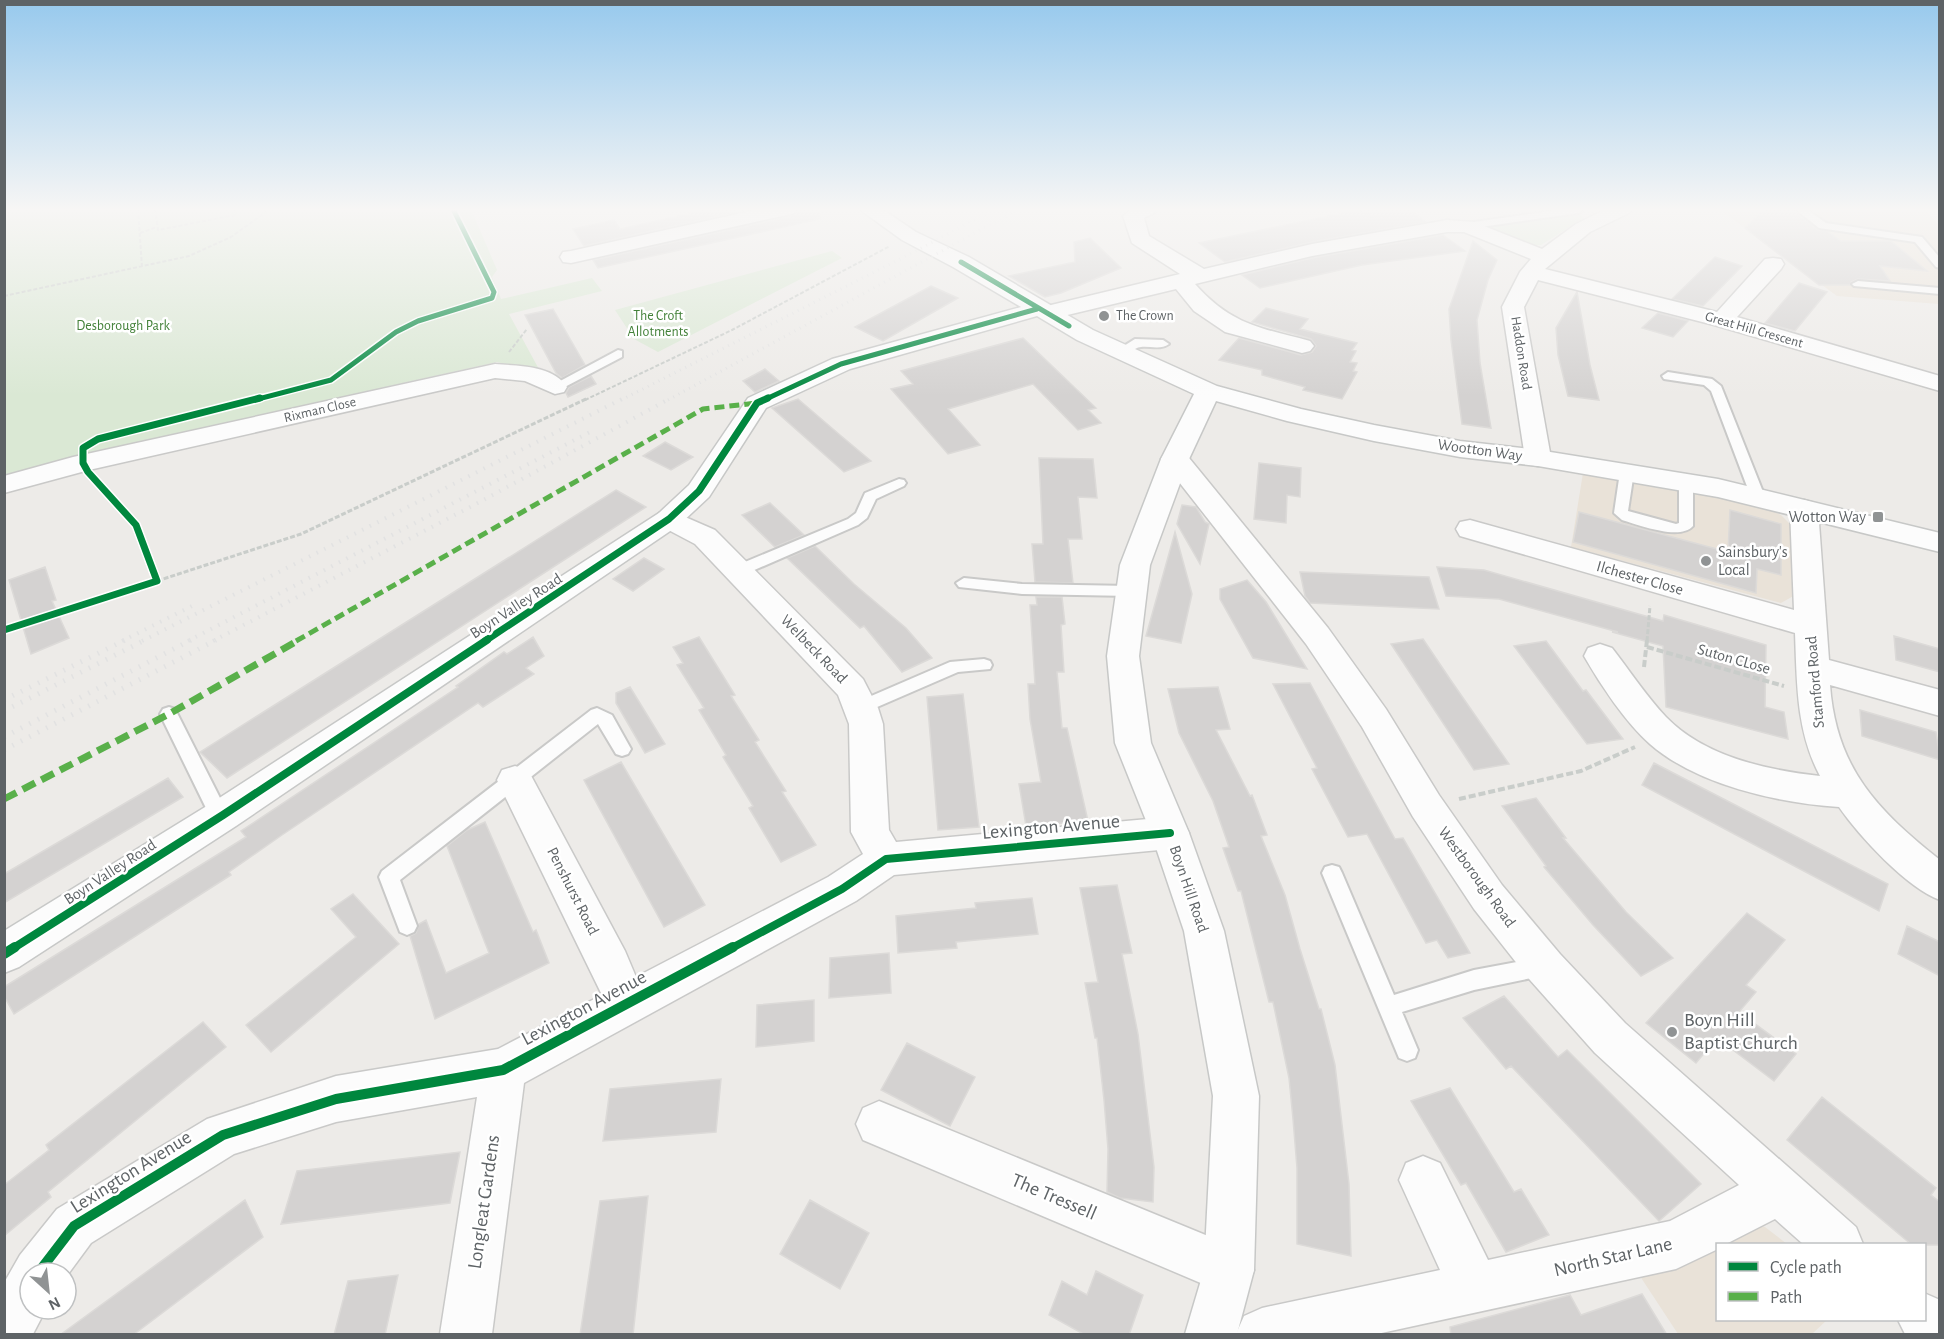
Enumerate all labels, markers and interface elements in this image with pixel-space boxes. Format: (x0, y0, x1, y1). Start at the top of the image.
park label: The Croft Allotments (628, 309, 688, 339)
marker: The Crown (1097, 309, 1111, 323)
place label: The Crown (1116, 309, 1174, 323)
street label: Great Hill Crescent (1703, 309, 1805, 351)
street label: Haddon Road (1508, 315, 1534, 391)
park label: Desborough Park (76, 319, 170, 333)
street label: Rixman Close (283, 395, 357, 425)
street label: Wootton Way (1437, 436, 1524, 465)
place label: Wotton Way (1789, 509, 1866, 526)
marker: Wotton Way (1871, 510, 1885, 524)
place label: Sainsbury's Local (1718, 544, 1788, 578)
marker: Sainsbury's Local (1699, 554, 1713, 568)
street label: Ilchester Close (1595, 558, 1685, 598)
street label: Boyn Valley Road (467, 570, 565, 642)
street label: Welbeck Road (778, 612, 850, 686)
street label: Stamford Road (1803, 635, 1827, 729)
street label: Suton CLose (1696, 641, 1772, 677)
street label: Lexington Avenue (981, 811, 1121, 843)
street label: Westborough Road (1435, 824, 1519, 930)
street label: Boyn Valley Road (61, 836, 159, 908)
street label: Boyn Hill Road (1166, 843, 1211, 935)
street label: Penshurst Road (544, 845, 602, 937)
street label: Lexington Avenue (518, 967, 650, 1049)
place label: Boyn Hill Baptist Church (1684, 1010, 1798, 1053)
marker: Boyn Hill Baptist Church (1665, 1025, 1679, 1039)
street label: Lexington Avenue (67, 1127, 195, 1217)
street label: Longleat Gardens (465, 1134, 503, 1270)
street label: The Tressell (1008, 1170, 1100, 1224)
street label: North Star Lane (1552, 1234, 1674, 1280)
legend (1716, 1243, 1926, 1321)
text: Cycle path (1770, 1259, 1842, 1277)
north arrow (18, 1261, 78, 1321)
text: Path (1770, 1289, 1802, 1307)
text: N (46, 1294, 63, 1313)

